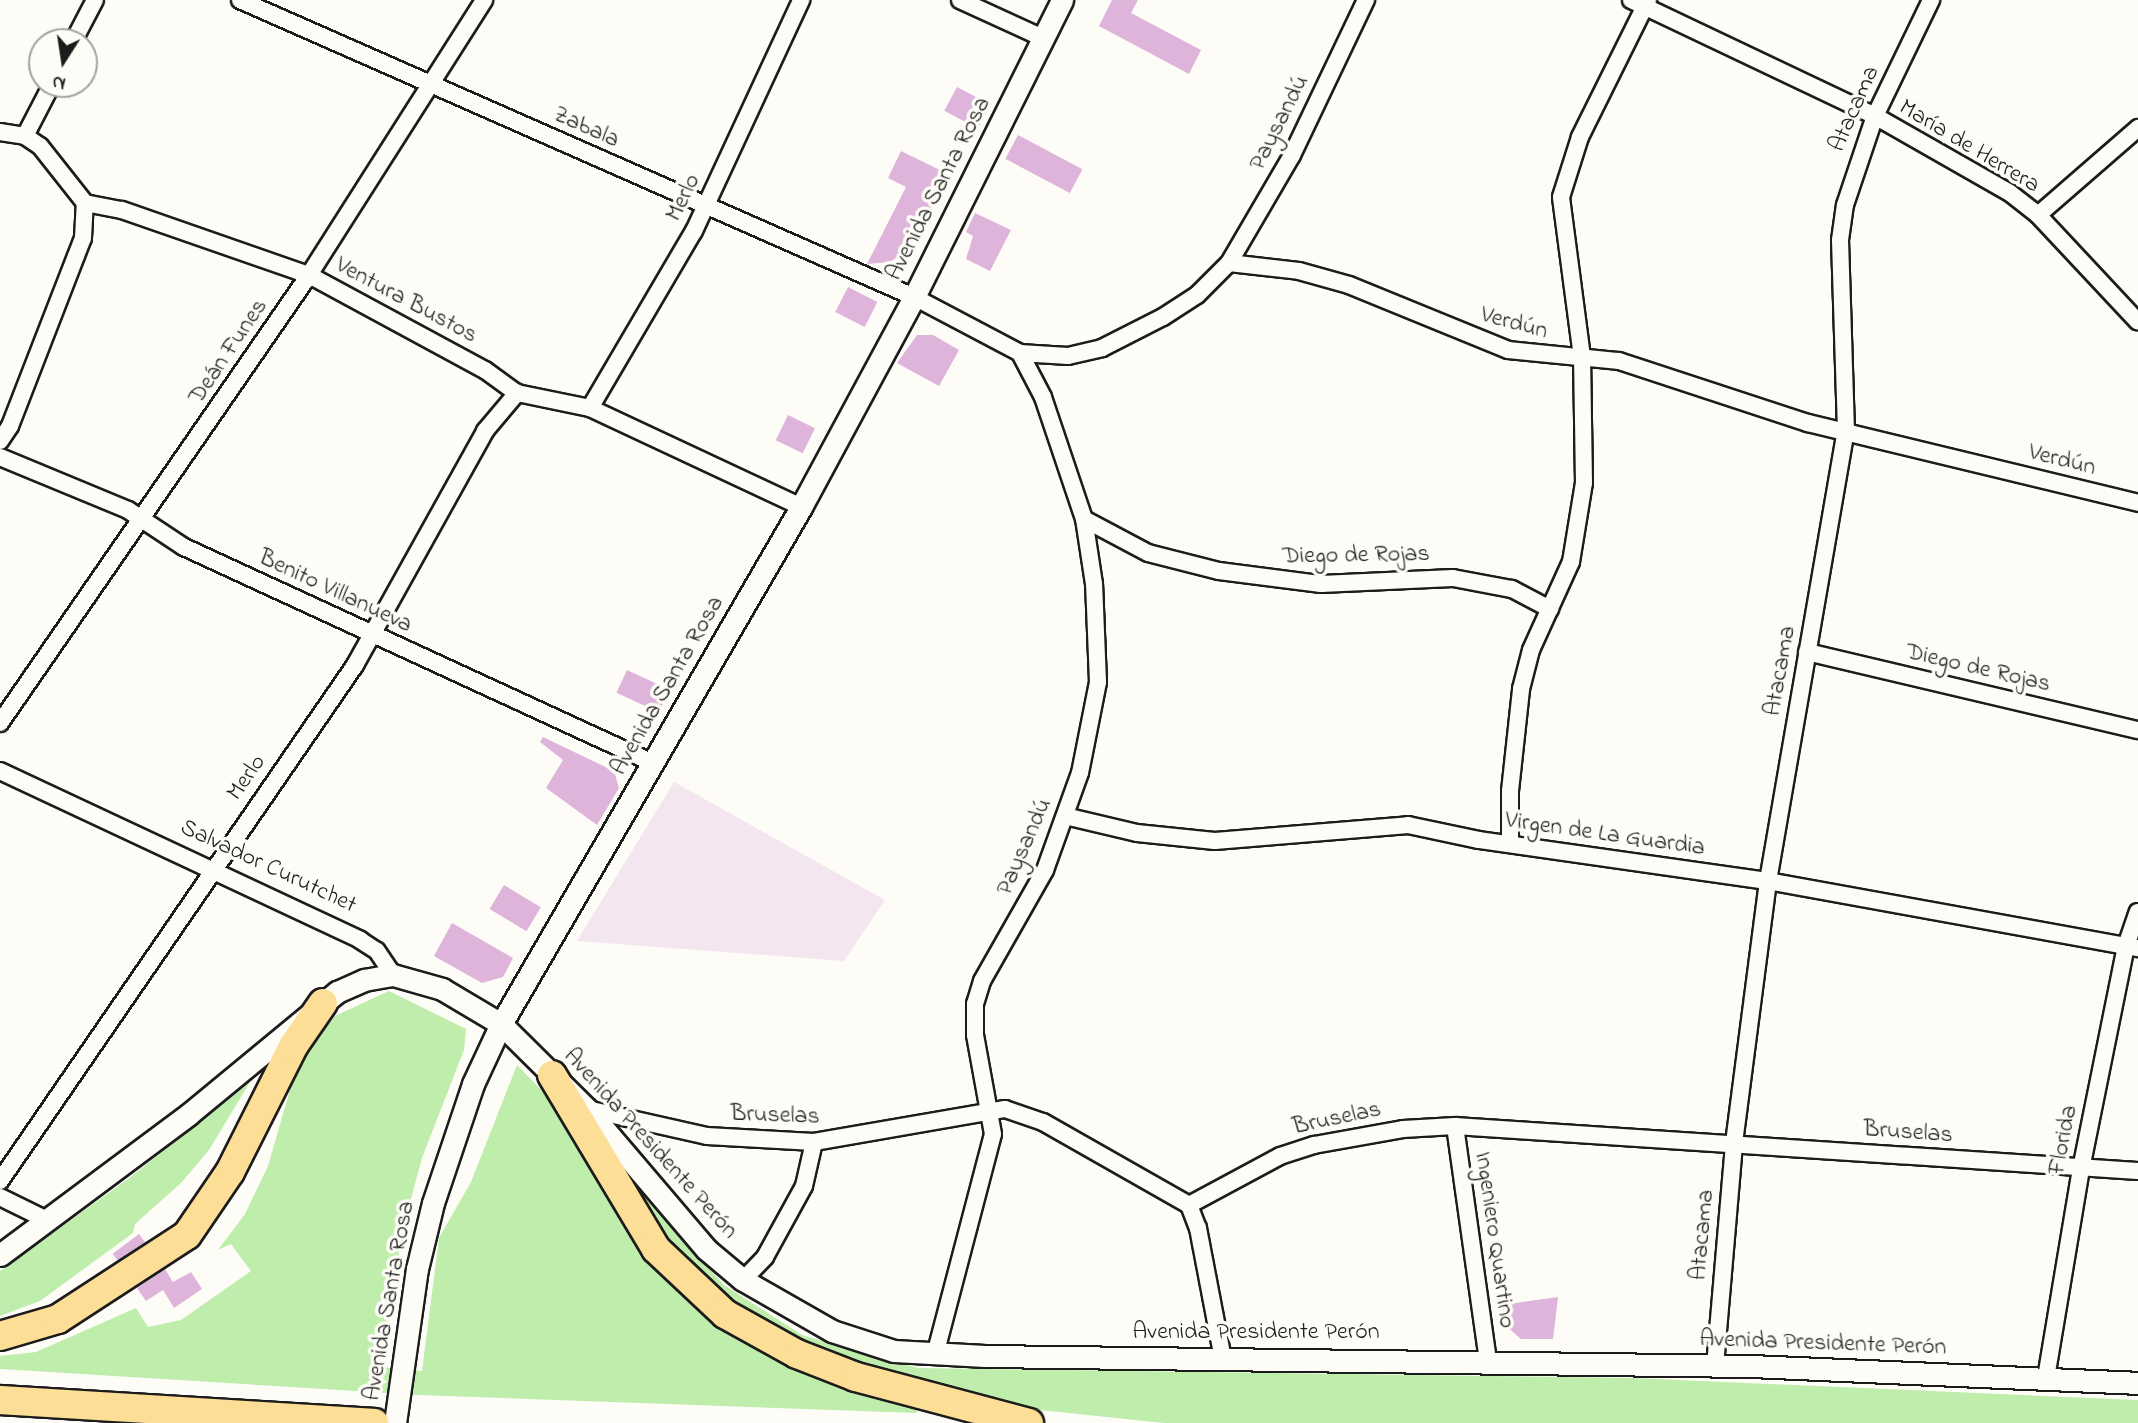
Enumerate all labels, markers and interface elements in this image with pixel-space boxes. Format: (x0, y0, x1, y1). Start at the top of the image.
north arrow (28, 28, 98, 98)
street label: Atacama (1823, 62, 1887, 156)
text: N (50, 68, 68, 97)
street label: Paysandú (1244, 71, 1316, 175)
street label: Avenida Santa Rosa (880, 92, 998, 286)
street label: María de Herrera (1893, 94, 2045, 200)
street label: Zabala (549, 101, 623, 155)
street label: Merlo (660, 170, 708, 226)
street label: Ventura Bustos (330, 251, 482, 351)
street label: Deán Funes (183, 294, 275, 410)
street label: Verdún (1477, 301, 1551, 347)
street label: Verdún (2025, 439, 2099, 483)
street label: Diego de Rojas (1282, 540, 1430, 572)
street label: Benito Villanueva (254, 544, 416, 640)
street label: Avenida Santa Rosa (605, 591, 731, 781)
street label: Atacama (1759, 624, 1803, 718)
street label: Diego de Rojas (1903, 638, 2053, 700)
street label: Merlo (221, 750, 273, 806)
street label: Paysandú (991, 794, 1059, 900)
street label: Virgen de La Guardia (1503, 807, 1707, 863)
street label: Salvador Curutchet (175, 814, 361, 920)
street label: Avenida Presidente Perón (557, 1043, 743, 1245)
street label: Bruselas (1290, 1096, 1384, 1142)
street label: Bruselas (730, 1100, 820, 1132)
street label: Florida (2043, 1103, 2085, 1177)
street label: Bruselas (1862, 1116, 1954, 1150)
street label: Ingeniero Quartino (1467, 1150, 1521, 1330)
street label: Atacama (1685, 1188, 1721, 1282)
street label: Avenida Santa Rosa (358, 1199, 422, 1403)
street label: Avenida Presidente Perón (1132, 1319, 1380, 1347)
street label: Avenida Presidente Perón (1699, 1325, 1947, 1363)

